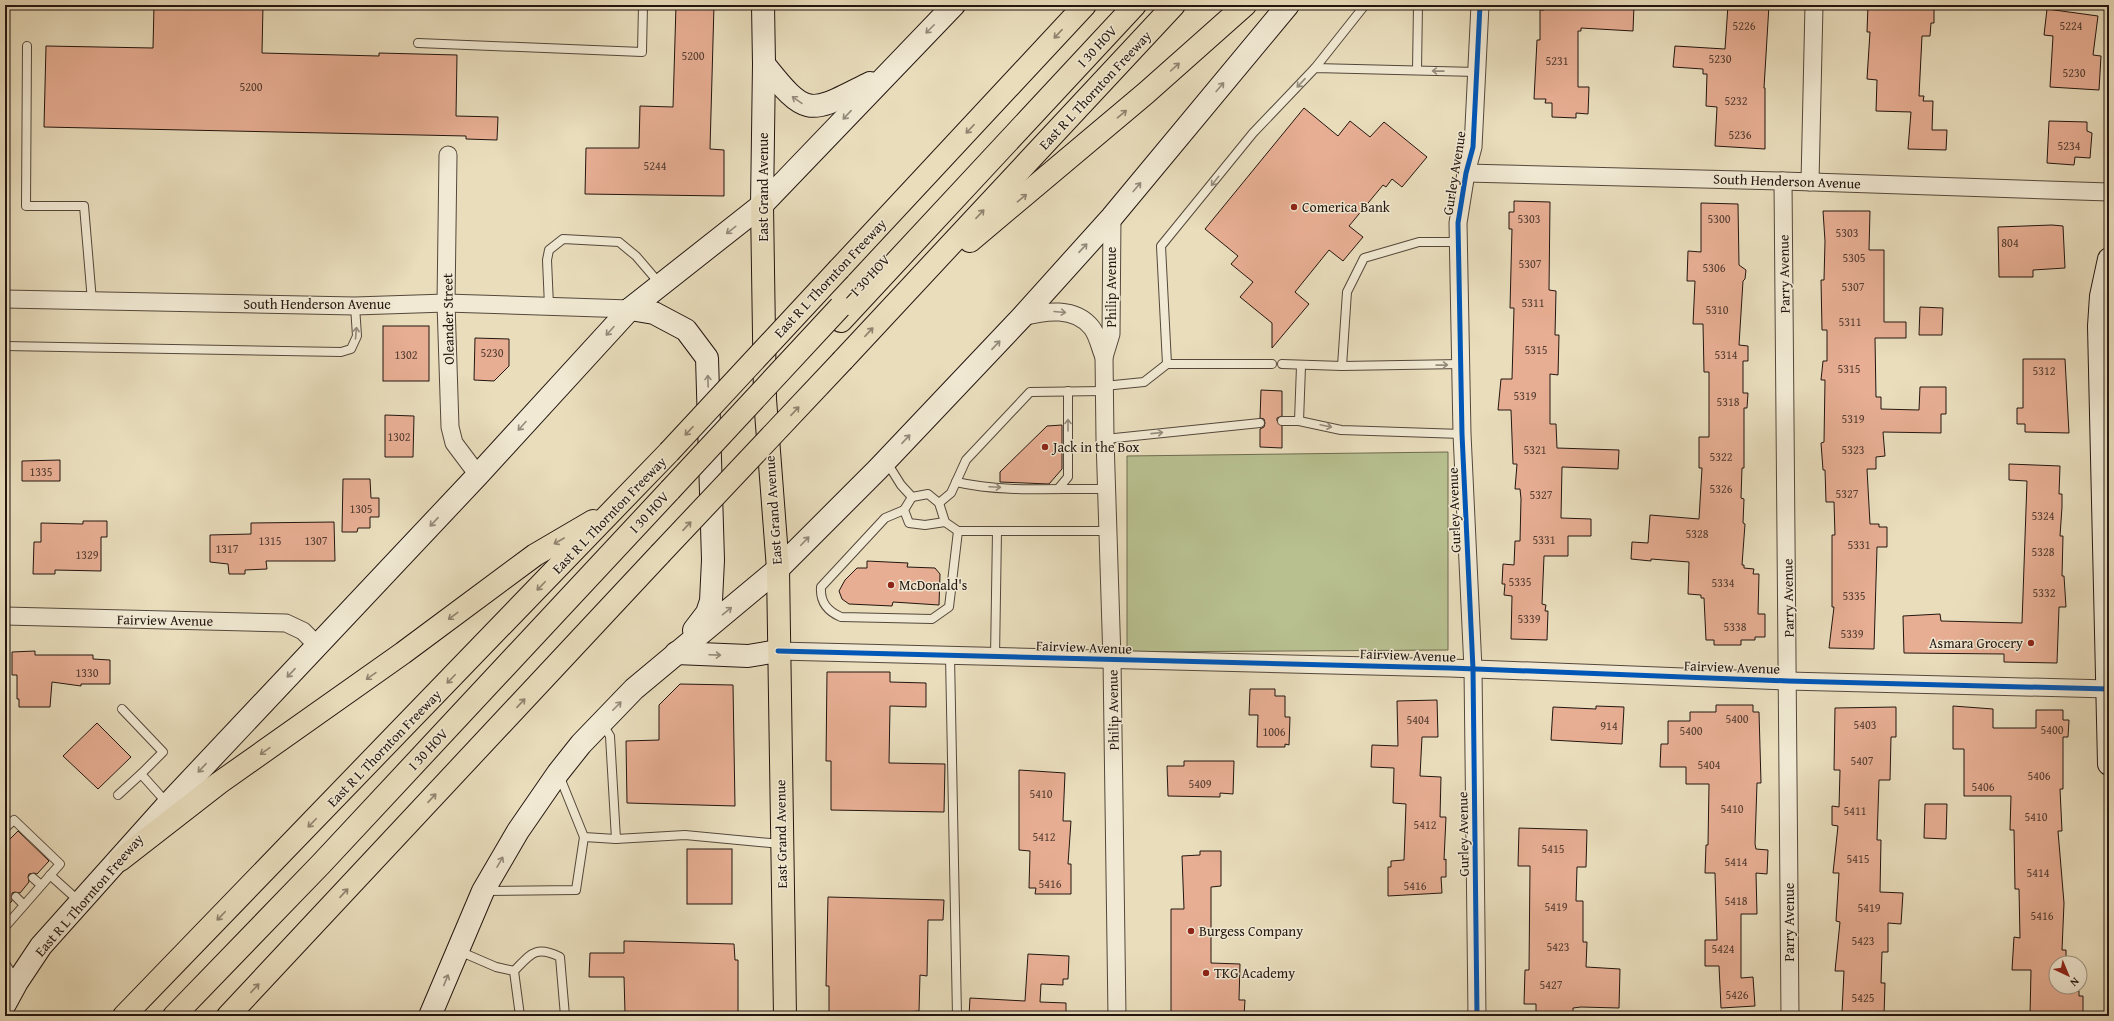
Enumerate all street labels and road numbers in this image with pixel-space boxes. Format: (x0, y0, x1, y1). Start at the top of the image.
street label: I 30 HOV (1072, 21, 1122, 71)
street label: East R L Thornton Freeway (1034, 26, 1156, 154)
street label: Gurley Avenue (1437, 129, 1471, 217)
street label: East Grand Avenue (753, 132, 773, 242)
street label: South Henderson Avenue (1713, 168, 1862, 194)
street label: East R L Thornton Freeway (769, 214, 891, 342)
street label: Parry Avenue (1773, 234, 1795, 314)
street label: Philip Avenue (1101, 246, 1121, 327)
street label: I 30 HOV (845, 250, 895, 300)
street label: Oleander Street (437, 273, 459, 365)
street label: South Henderson Avenue (243, 294, 391, 314)
street label: East R L Thornton Freeway (547, 452, 671, 578)
street label: East Grand Avenue (759, 454, 787, 565)
street label: Gurley Avenue (1443, 467, 1465, 553)
street label: I 30 HOV (624, 487, 674, 537)
street label: Parry Avenue (1777, 558, 1799, 638)
street label: Fairview Avenue (117, 609, 214, 631)
street label: Fairview Avenue (1036, 635, 1133, 659)
street label: Fairview Avenue (1360, 643, 1457, 667)
street label: Fairview Avenue (1684, 655, 1781, 679)
street label: Philip Avenue (1102, 669, 1124, 751)
street label: East R L Thornton Freeway (322, 685, 446, 811)
street label: I 30 HOV (403, 724, 453, 774)
street label: East Grand Avenue (770, 779, 792, 889)
street label: Gurley Avenue (1452, 791, 1474, 877)
street label: East R L Thornton Freeway (30, 829, 148, 961)
street label: Parry Avenue (1779, 882, 1799, 961)

